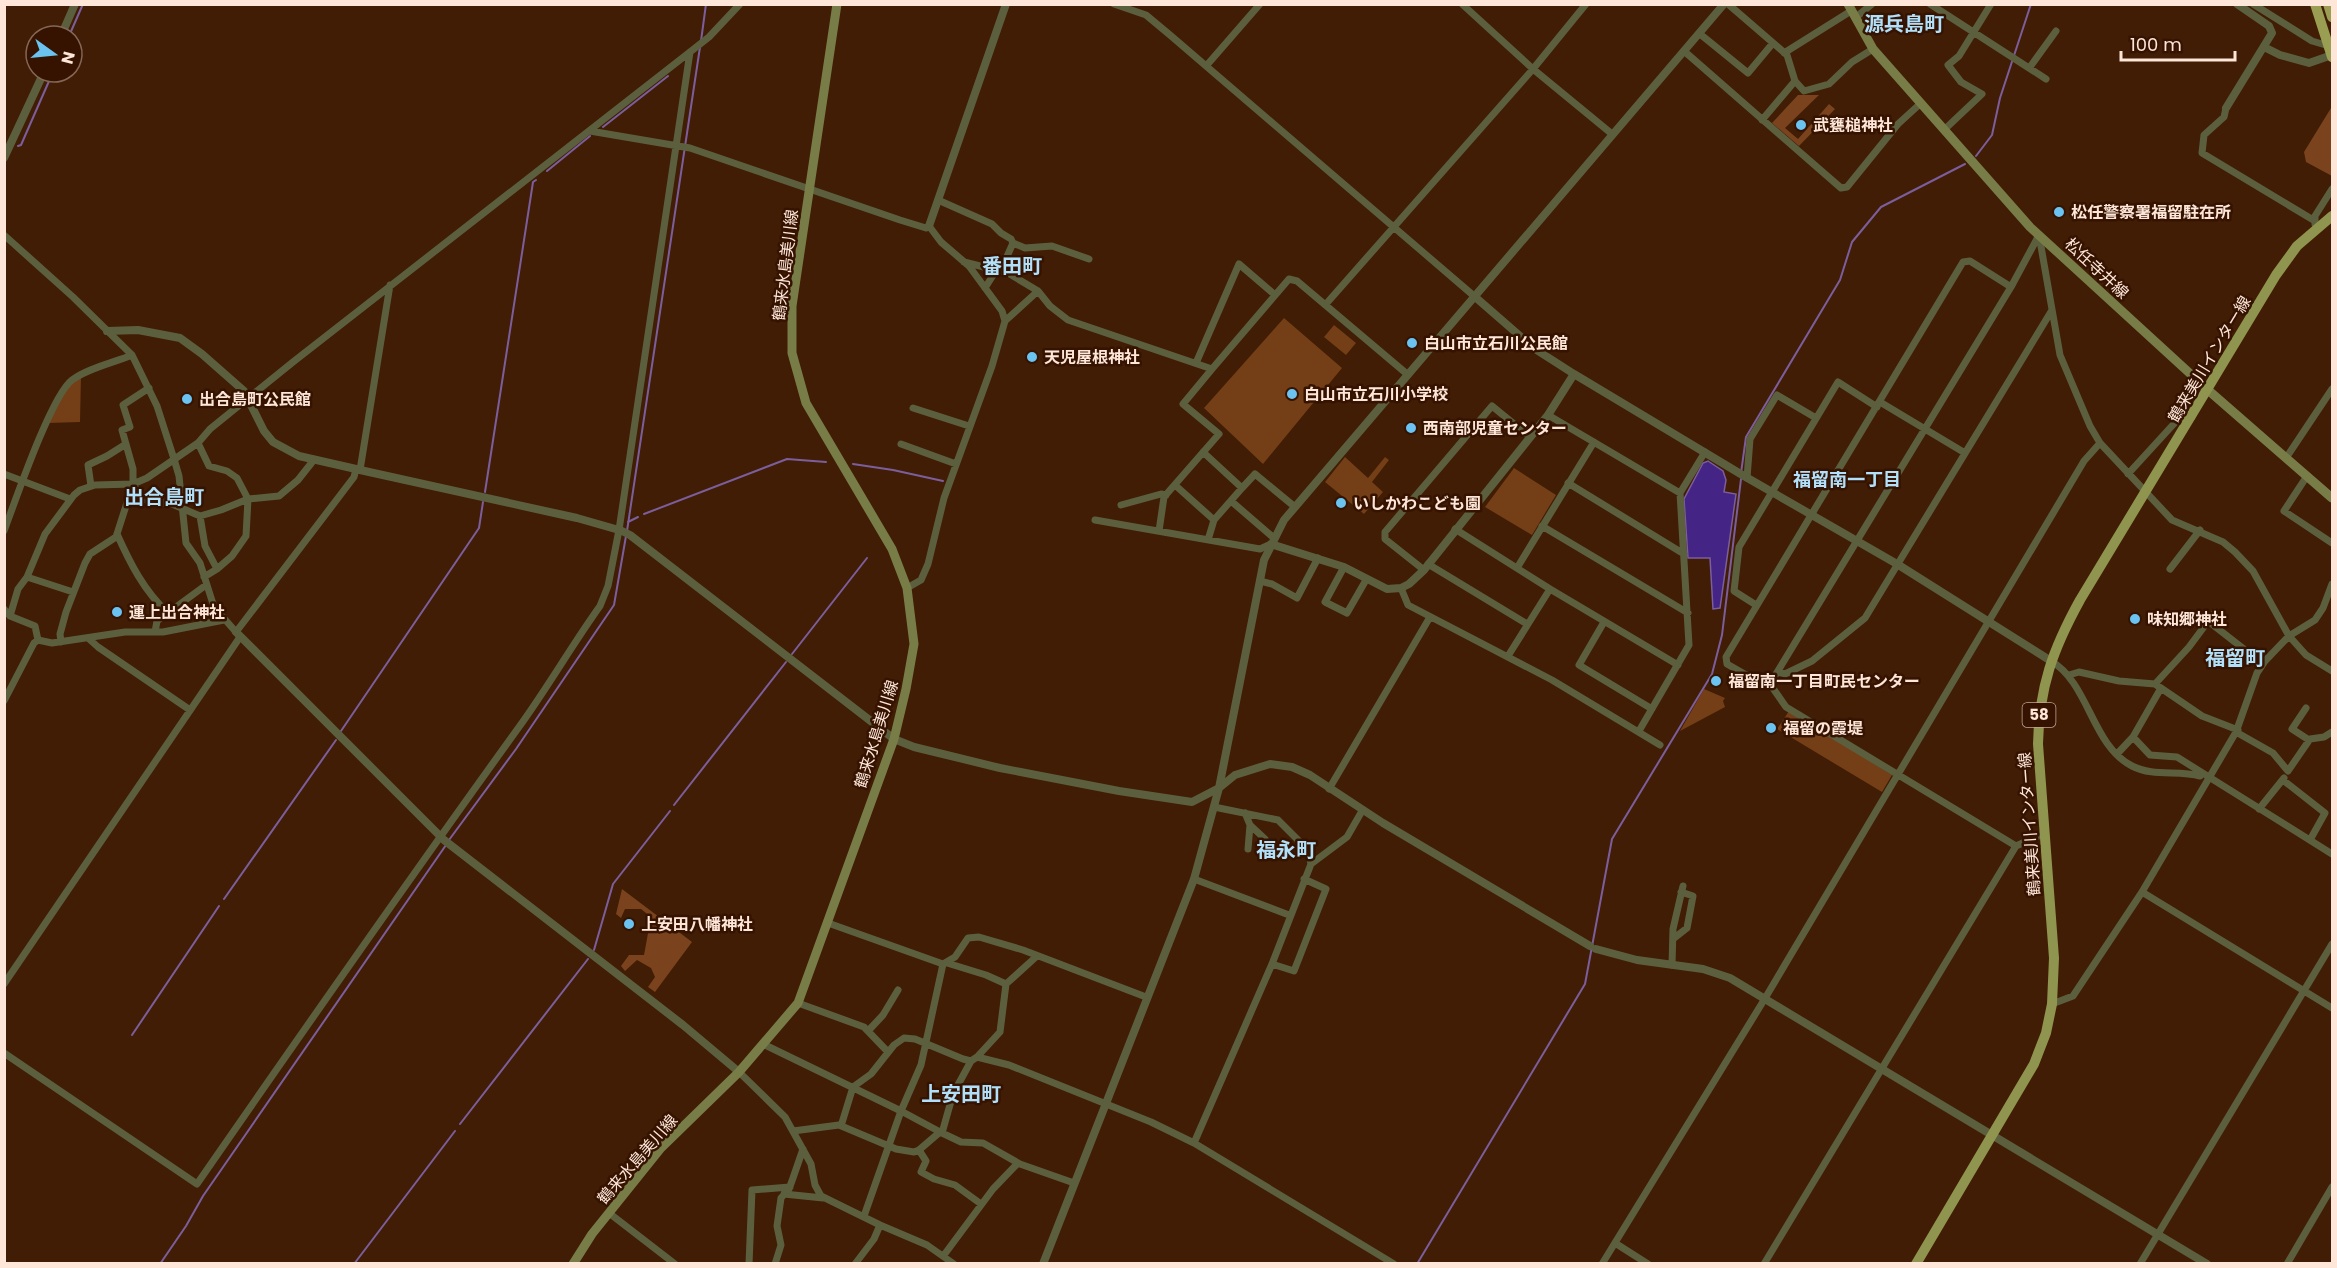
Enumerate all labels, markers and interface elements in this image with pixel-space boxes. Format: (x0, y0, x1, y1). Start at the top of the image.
district label: 源兵島町 (1864, 10, 1944, 38)
north arrow (24, 24, 84, 84)
scale bar (2121, 24, 2235, 62)
text: 100 m (2130, 32, 2182, 57)
text: N (55, 49, 81, 67)
place label: 武甕槌神社 (1813, 114, 1893, 137)
marker: 武甕槌神社 (1794, 118, 1808, 132)
place label: 松任警察署福留駐在所 (2071, 201, 2231, 224)
marker: 松任警察署福留駐在所 (2052, 205, 2066, 219)
street label: 鶴来水島美川線 (767, 208, 804, 322)
street label: 松任寺井線 (2060, 233, 2134, 304)
district label: 番田町 (982, 252, 1042, 280)
street label: 鶴来美川インター線 (2162, 292, 2256, 427)
place label: 白山市立石川公民館 (1424, 332, 1568, 355)
marker: 白山市立石川公民館 (1405, 336, 1419, 350)
place label: 天児屋根神社 (1044, 346, 1140, 369)
marker: 天児屋根神社 (1025, 350, 1039, 364)
place label: 白山市立石川小学校 (1304, 383, 1448, 406)
marker: 白山市立石川小学校 (1285, 387, 1299, 401)
place label: 出合島町公民館 (199, 388, 311, 411)
marker: 出合島町公民館 (180, 392, 194, 406)
place label: 西南部児童センター (1423, 417, 1567, 440)
marker: 西南部児童センター (1404, 421, 1418, 435)
district label: 福留南一丁目 (1793, 467, 1901, 492)
district label: 出合島町 (124, 483, 204, 511)
place label: いしかわこども園 (1353, 492, 1481, 515)
marker: いしかわこども園 (1334, 496, 1348, 510)
place label: 運上出合神社 (129, 601, 225, 624)
marker: 運上出合神社 (110, 605, 124, 619)
place label: 味知郷神社 (2147, 608, 2227, 631)
marker: 味知郷神社 (2128, 612, 2142, 626)
district label: 福留町 (2205, 644, 2265, 672)
place label: 福留南一丁目町民センター (1728, 670, 1920, 693)
marker: 福留南一丁目町民センター (1709, 674, 1723, 688)
street label: 鶴来水島美川線 (849, 677, 904, 791)
road number: 58 (2022, 703, 2056, 727)
place label: 福留の霞堤 (1783, 717, 1863, 740)
marker: 福留の霞堤 (1764, 721, 1778, 735)
street label: 鶴来美川インター線 (2013, 751, 2046, 897)
district label: 福永町 (1256, 836, 1316, 864)
place label: 上安田八幡神社 (641, 913, 753, 936)
marker: 上安田八幡神社 (622, 917, 636, 931)
district label: 上安田町 (921, 1080, 1001, 1108)
street label: 鶴来水島美川線 (592, 1110, 683, 1209)

